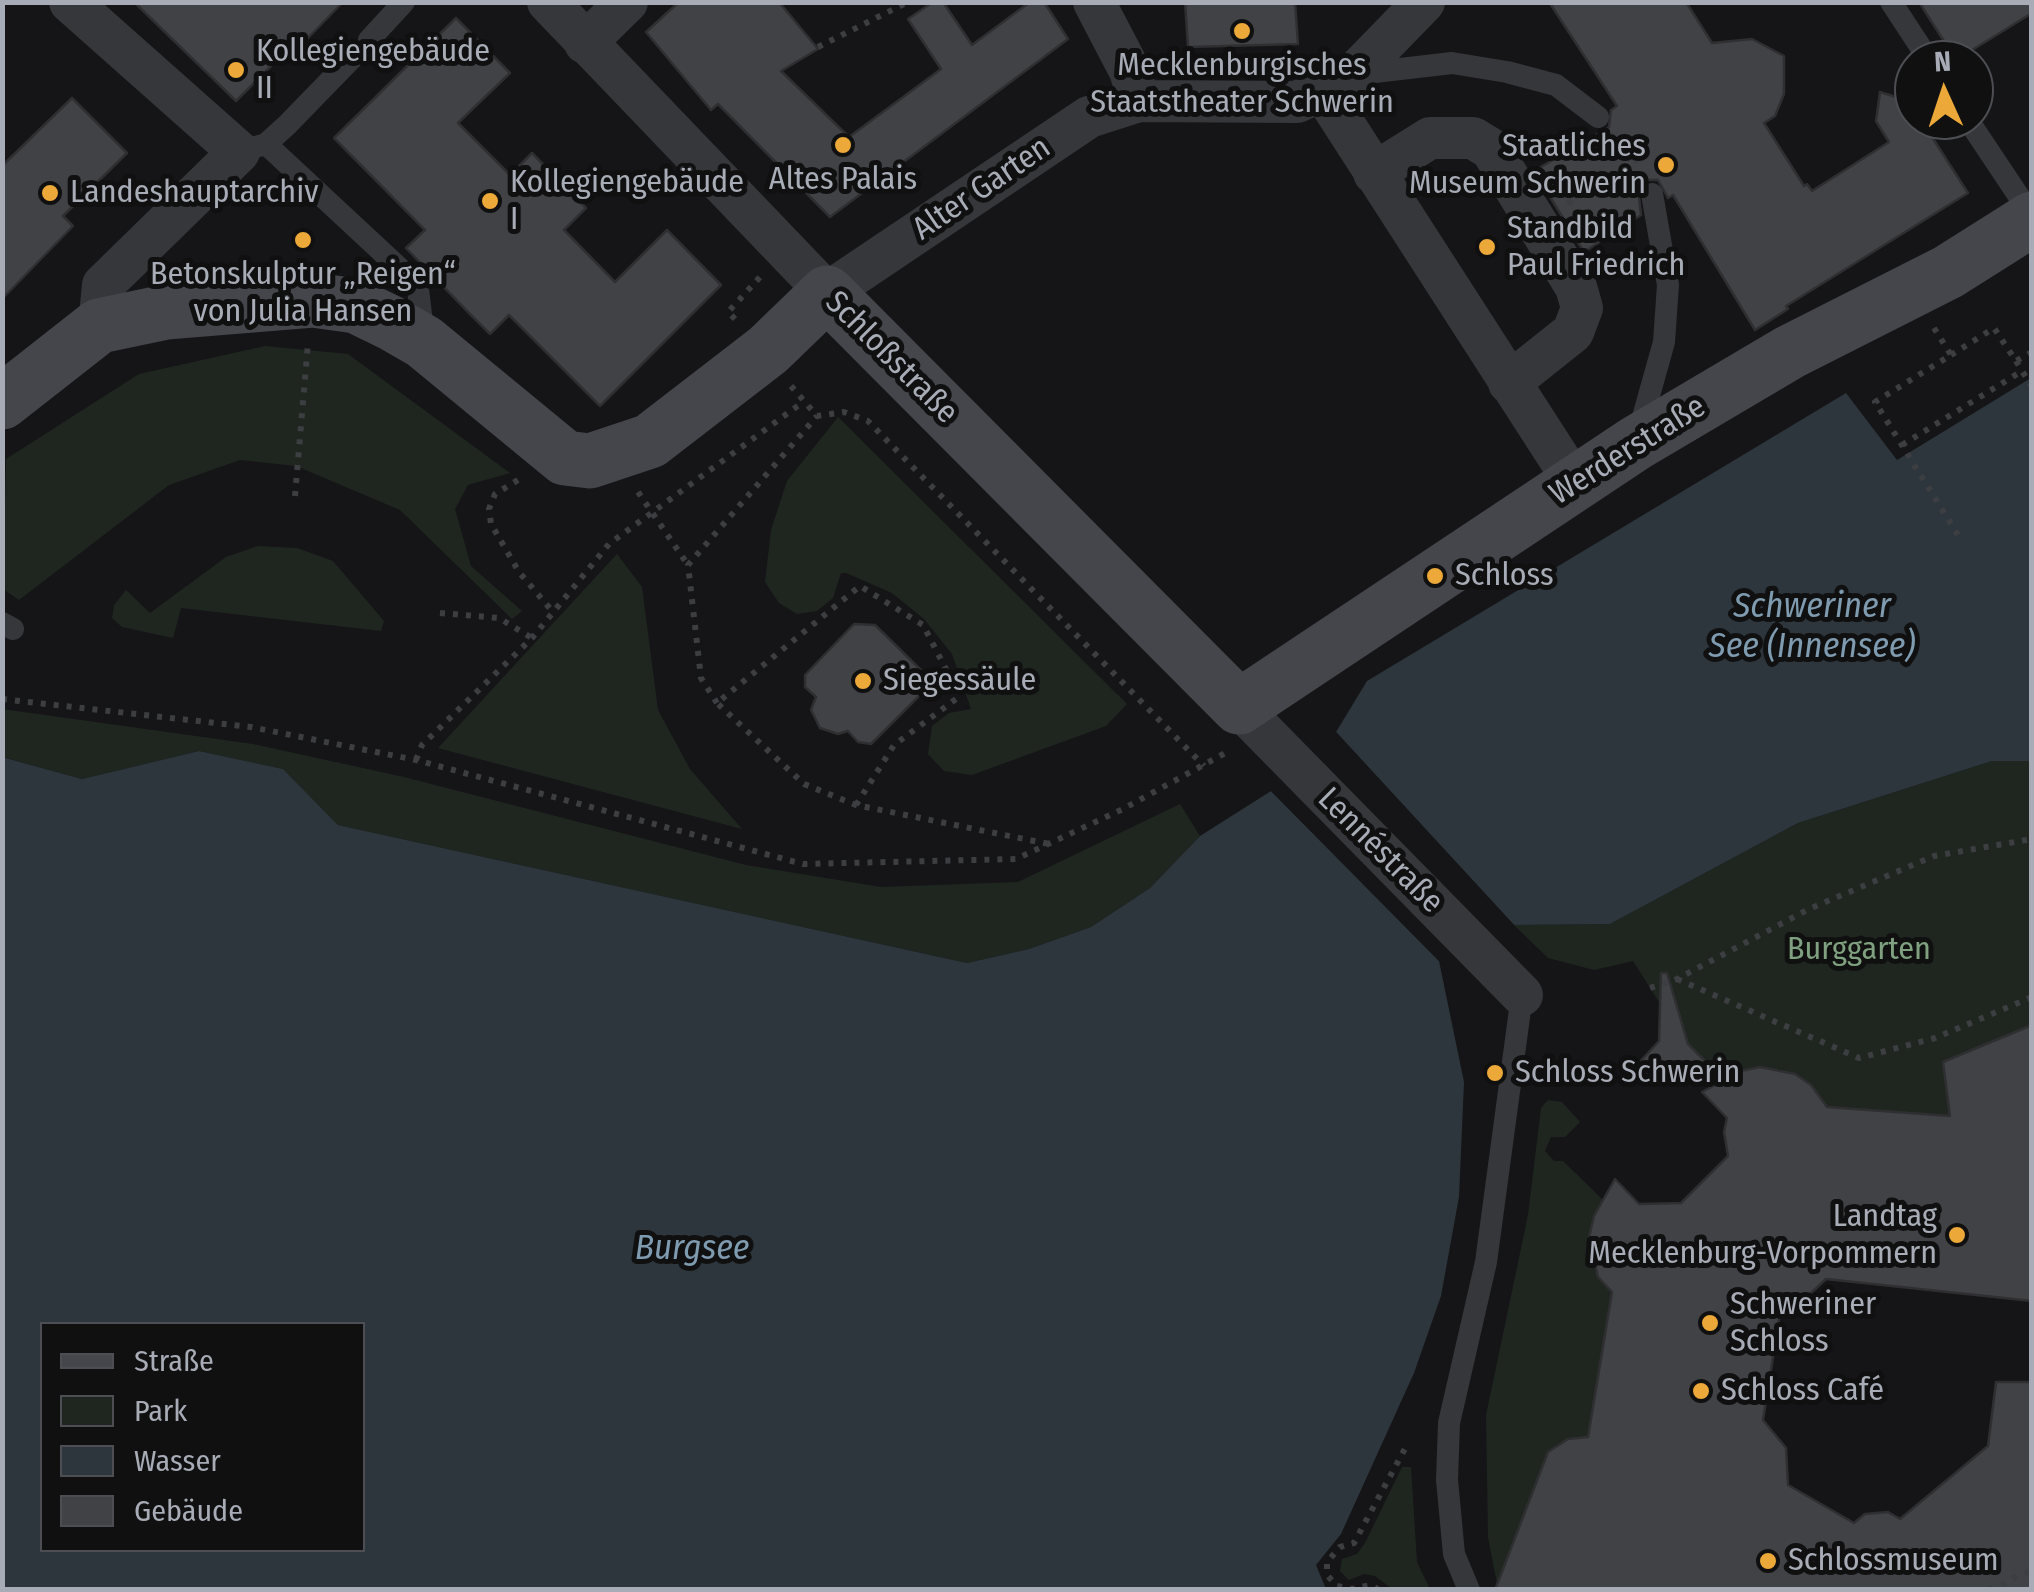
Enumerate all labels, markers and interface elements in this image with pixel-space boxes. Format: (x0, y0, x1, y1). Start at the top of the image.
marker: Mecklenburgisches Staatstheater Schwerin (1231, 20, 1253, 42)
place label: Kollegiengebäude II (256, 33, 490, 108)
north arrow (1894, 40, 1994, 140)
text: N (1933, 45, 1952, 78)
place label: Mecklenburgisches Staatstheater Schwerin (1090, 47, 1394, 122)
marker: Kollegiengebäude II (225, 59, 247, 81)
place label: Staatliches Museum Schwerin (1409, 128, 1646, 203)
street label: Alter Garten (906, 129, 1058, 249)
marker: Altes Palais (832, 134, 854, 156)
marker: Staatliches Museum Schwerin (1655, 154, 1677, 176)
place label: Altes Palais (769, 161, 917, 199)
place label: Kollegiengebäude I (510, 164, 744, 239)
place label: Landeshauptarchiv (70, 174, 318, 212)
marker: Landeshauptarchiv (39, 182, 61, 204)
marker: Kollegiengebäude I (479, 190, 501, 212)
place label: Standbild Paul Friedrich (1507, 210, 1685, 285)
marker: Betonskulptur „Reigen“ von Julia Hansen (292, 229, 314, 251)
marker: Standbild Paul Friedrich (1476, 236, 1498, 258)
place label: Betonskulptur „Reigen“ von Julia Hansen (150, 256, 456, 331)
street label: Schloßstraße (817, 284, 965, 432)
street label: Werderstraße (1543, 388, 1713, 514)
place label: Schloss (1455, 557, 1554, 595)
marker: Schloss (1424, 565, 1446, 587)
water label: Schweriner See (Innensee) (1709, 586, 1915, 668)
place label: Siegessäule (883, 662, 1036, 700)
marker: Siegessäule (852, 670, 874, 692)
street label: Lennéstraße (1309, 780, 1451, 922)
park label: Burggarten (1787, 931, 1931, 969)
place label: Schloss Schwerin (1515, 1054, 1740, 1092)
marker: Schloss Schwerin (1484, 1062, 1506, 1084)
place label: Landtag Mecklenburg-Vorpommern (1588, 1198, 1937, 1273)
marker: Landtag Mecklenburg-Vorpommern (1946, 1224, 1968, 1246)
water label: Burgsee (635, 1228, 749, 1270)
place label: Schweriner Schloss (1730, 1286, 1876, 1361)
marker: Schweriner Schloss (1699, 1312, 1721, 1334)
legend (40, 1322, 365, 1552)
text: Straße (134, 1343, 214, 1379)
place label: Schloss Café (1721, 1372, 1884, 1410)
marker: Schloss Café (1690, 1380, 1712, 1402)
text: Park (134, 1393, 187, 1429)
text: Wasser (134, 1443, 221, 1479)
text: Gebäude (134, 1493, 243, 1529)
place label: Schlossmuseum (1788, 1542, 1999, 1580)
marker: Schlossmuseum (1757, 1550, 1779, 1572)

